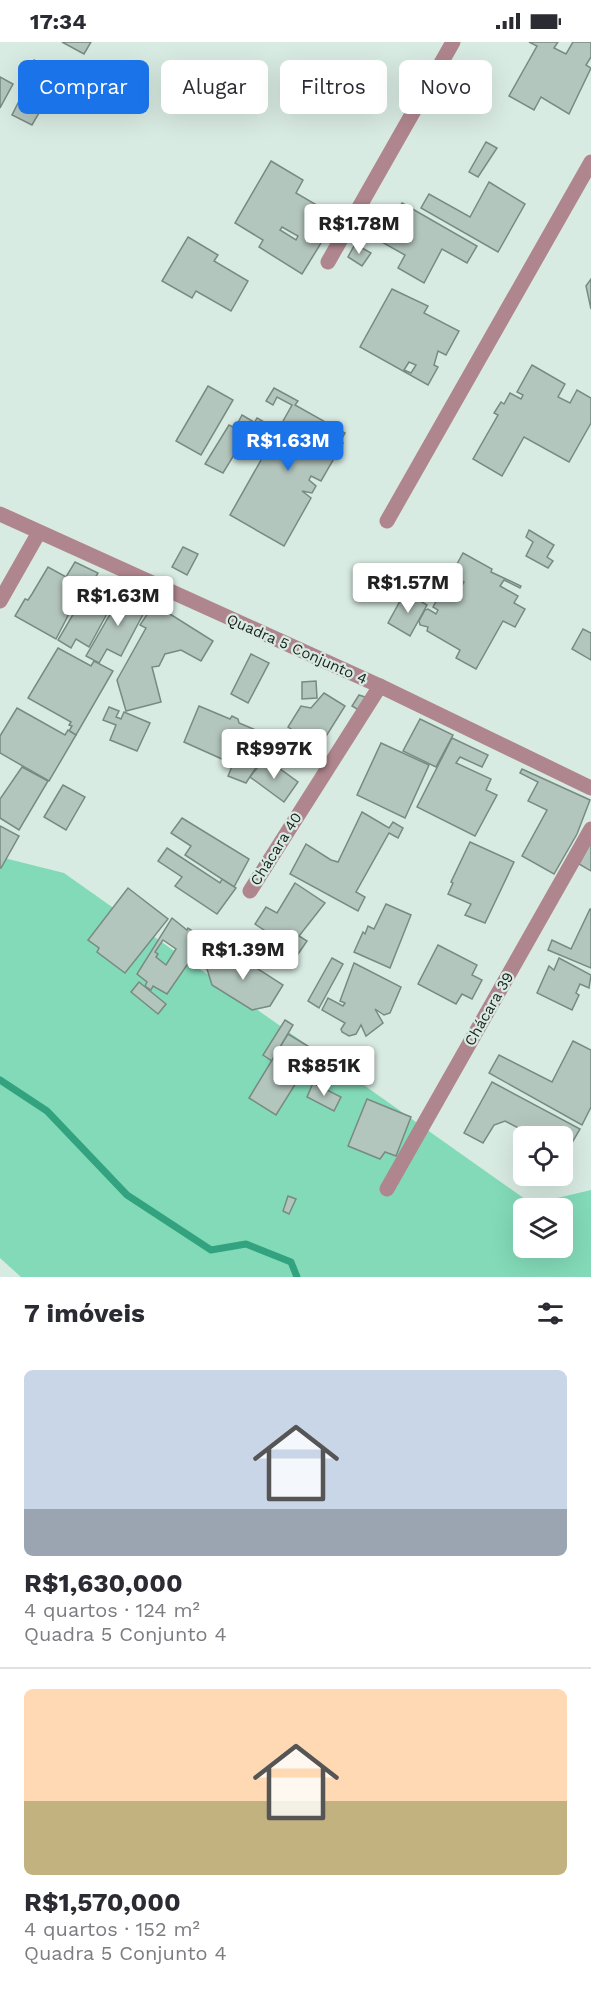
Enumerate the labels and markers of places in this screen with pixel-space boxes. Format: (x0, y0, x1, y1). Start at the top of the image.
pin: R$1.78M (304, 204, 414, 255)
pin: R$1.63M (233, 421, 343, 472)
pin: R$1.57M (353, 563, 463, 614)
pin: R$1.63M (63, 576, 173, 627)
pin: R$997K (225, 729, 323, 780)
pin: R$1.39M (188, 930, 298, 981)
pin: R$851K (275, 1046, 373, 1097)

